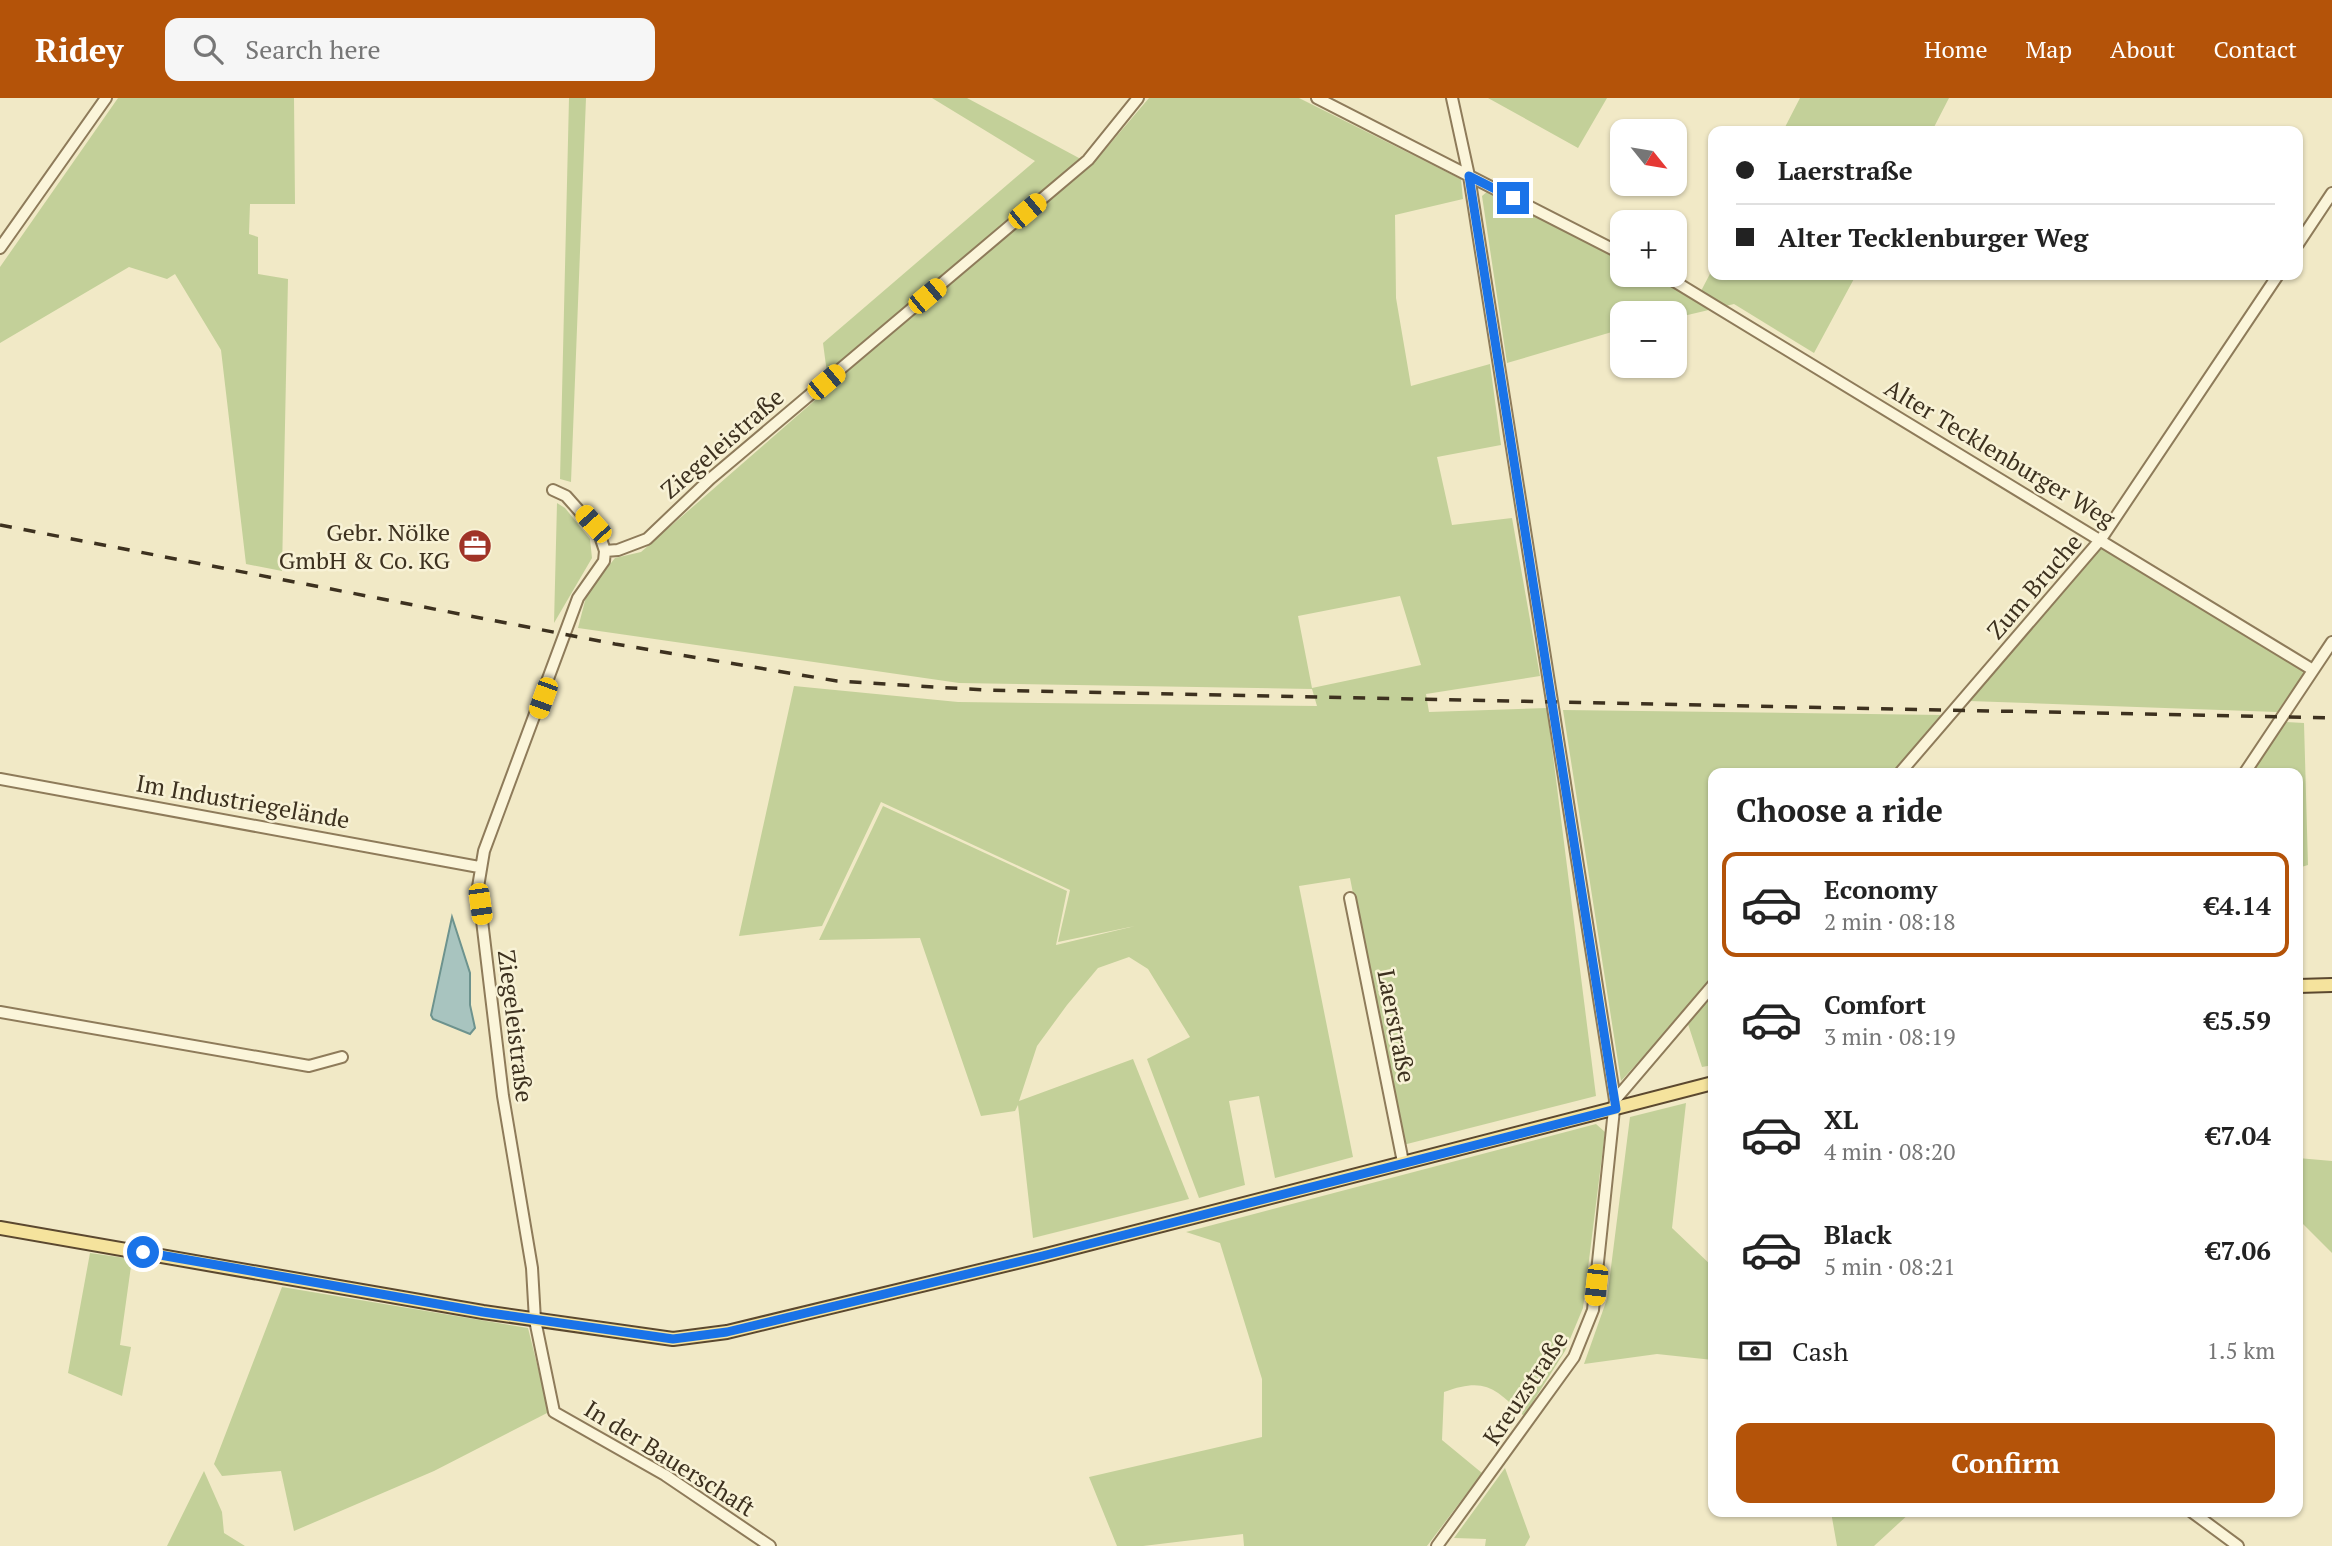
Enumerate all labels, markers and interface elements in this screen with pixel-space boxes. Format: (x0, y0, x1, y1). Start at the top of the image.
search box (165, 18, 655, 81)
text: Ridey (35, 28, 123, 71)
icon: search (189, 30, 227, 68)
text: Search here (245, 32, 381, 66)
text: Home (1924, 33, 1988, 65)
text: Map (2026, 33, 2072, 65)
text: About (2110, 33, 2176, 65)
text: Contact (2214, 33, 2297, 65)
north arrow (1610, 119, 1687, 196)
map controls (1610, 119, 1687, 378)
text: Laerstraße (1778, 153, 1913, 187)
route end (1497, 182, 1529, 214)
car (1005, 189, 1050, 233)
button: + (1610, 210, 1687, 287)
text: Alter Tecklenburger Weg (1778, 220, 2088, 254)
car (905, 274, 950, 318)
button: − (1610, 301, 1687, 378)
car (804, 360, 849, 404)
street label: Alter Tecklenburger Weg (1879, 371, 2122, 535)
street label: Ziegeleistraße (654, 381, 790, 505)
car (572, 501, 615, 547)
place label: Gebr. Nölke GmbH & Co. KG (279, 516, 450, 576)
street label: Zum Bruche (1979, 526, 2089, 646)
office icon: Gebr. Nölke GmbH & Co. KG (456, 527, 494, 565)
car (526, 675, 561, 721)
street label: Im Industriegelände (134, 766, 352, 836)
text: Choose a ride (1736, 789, 1943, 831)
text: Economy (1824, 872, 1937, 906)
icon: car (1740, 873, 1803, 936)
car (467, 882, 494, 926)
text: €4.14 (2205, 888, 2271, 922)
text: 2 min · 08:18 (1824, 906, 1956, 937)
street label: Ziegeleistraße (491, 948, 541, 1104)
street label: Laerstraße (1370, 967, 1424, 1085)
text: Comfort (1824, 987, 1926, 1021)
icon: car (1740, 988, 1803, 1051)
text: €5.59 (2205, 1003, 2271, 1037)
text: 3 min · 08:19 (1824, 1021, 1956, 1052)
text: XL (1824, 1102, 1858, 1136)
icon: car (1740, 1103, 1803, 1166)
text: €7.04 (2206, 1118, 2271, 1152)
text: 4 min · 08:20 (1824, 1136, 1956, 1167)
text: Black (1824, 1217, 1892, 1251)
icon: car (1740, 1218, 1803, 1281)
text: €7.06 (2206, 1233, 2271, 1267)
route start (127, 1236, 159, 1268)
text: 5 min · 08:21 (1824, 1251, 1956, 1282)
car (1584, 1263, 1609, 1307)
street label: Kreuzstraße (1475, 1325, 1575, 1451)
icon: cash (1736, 1332, 1774, 1370)
text: Cash (1792, 1334, 1848, 1368)
text: 1.5 km (2207, 1335, 2275, 1366)
street label: In der Bauerschaft (579, 1393, 761, 1523)
button: Confirm (1736, 1423, 2275, 1503)

